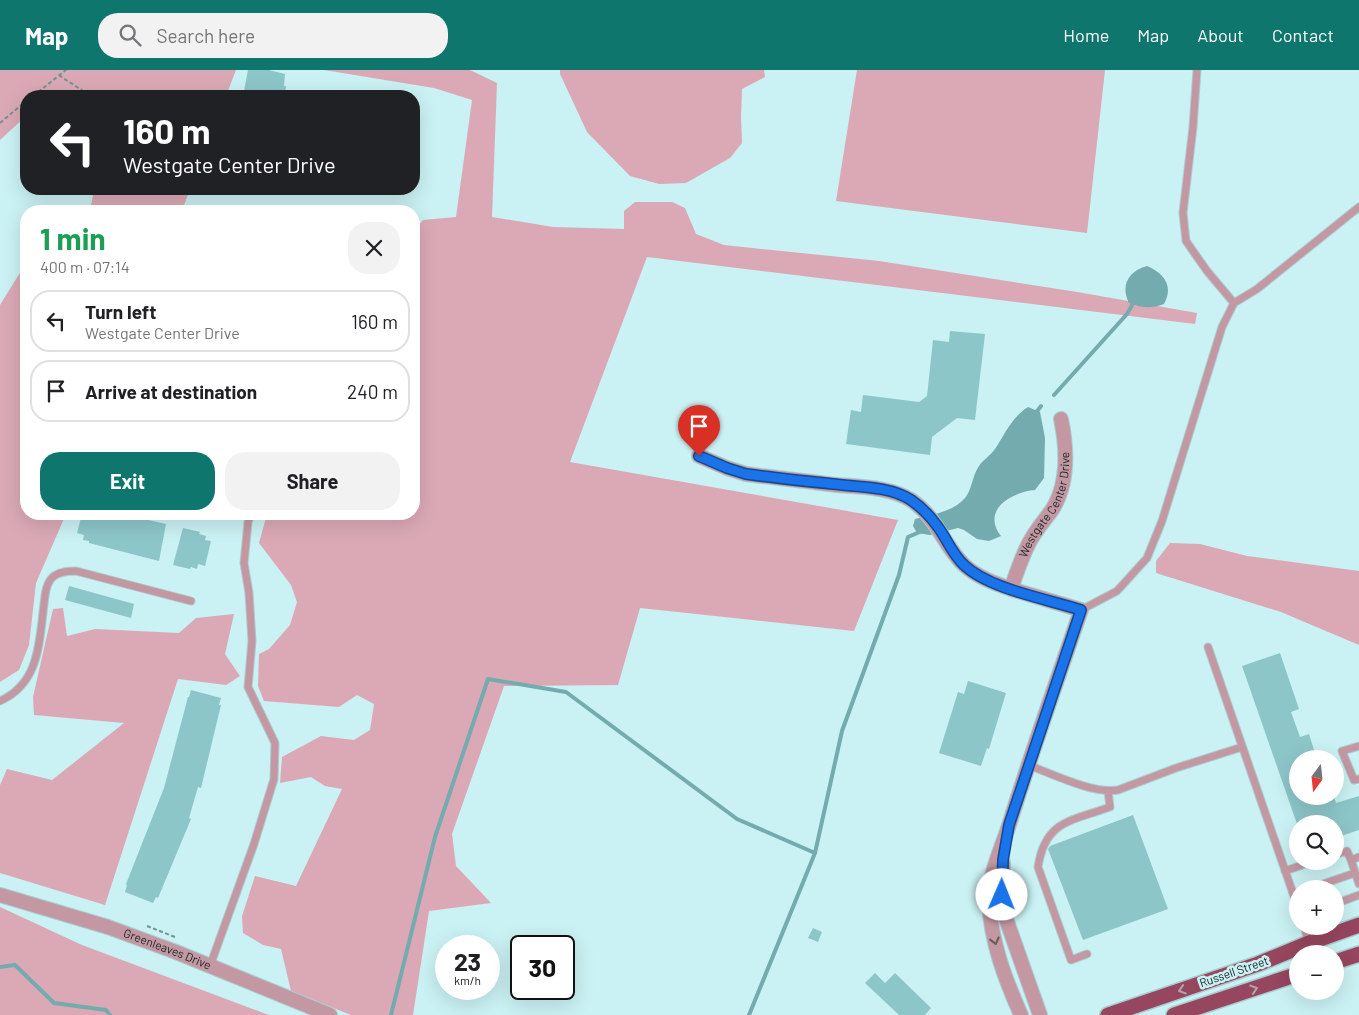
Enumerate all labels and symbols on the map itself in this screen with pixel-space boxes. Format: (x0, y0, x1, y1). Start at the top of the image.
pin (678, 405, 720, 456)
street label: Westgate Center Drive (1015, 452, 1071, 559)
north arrow (1289, 750, 1344, 805)
position arrow (975, 868, 1027, 920)
street label: Greenleaves Drive (122, 925, 214, 972)
speed limit sign: 30 (510, 935, 575, 1000)
one-way arrow (989, 936, 1000, 945)
street label: Russell Street (1197, 953, 1270, 989)
one-way arrow (1178, 984, 1186, 994)
one-way arrow (1249, 985, 1257, 995)

